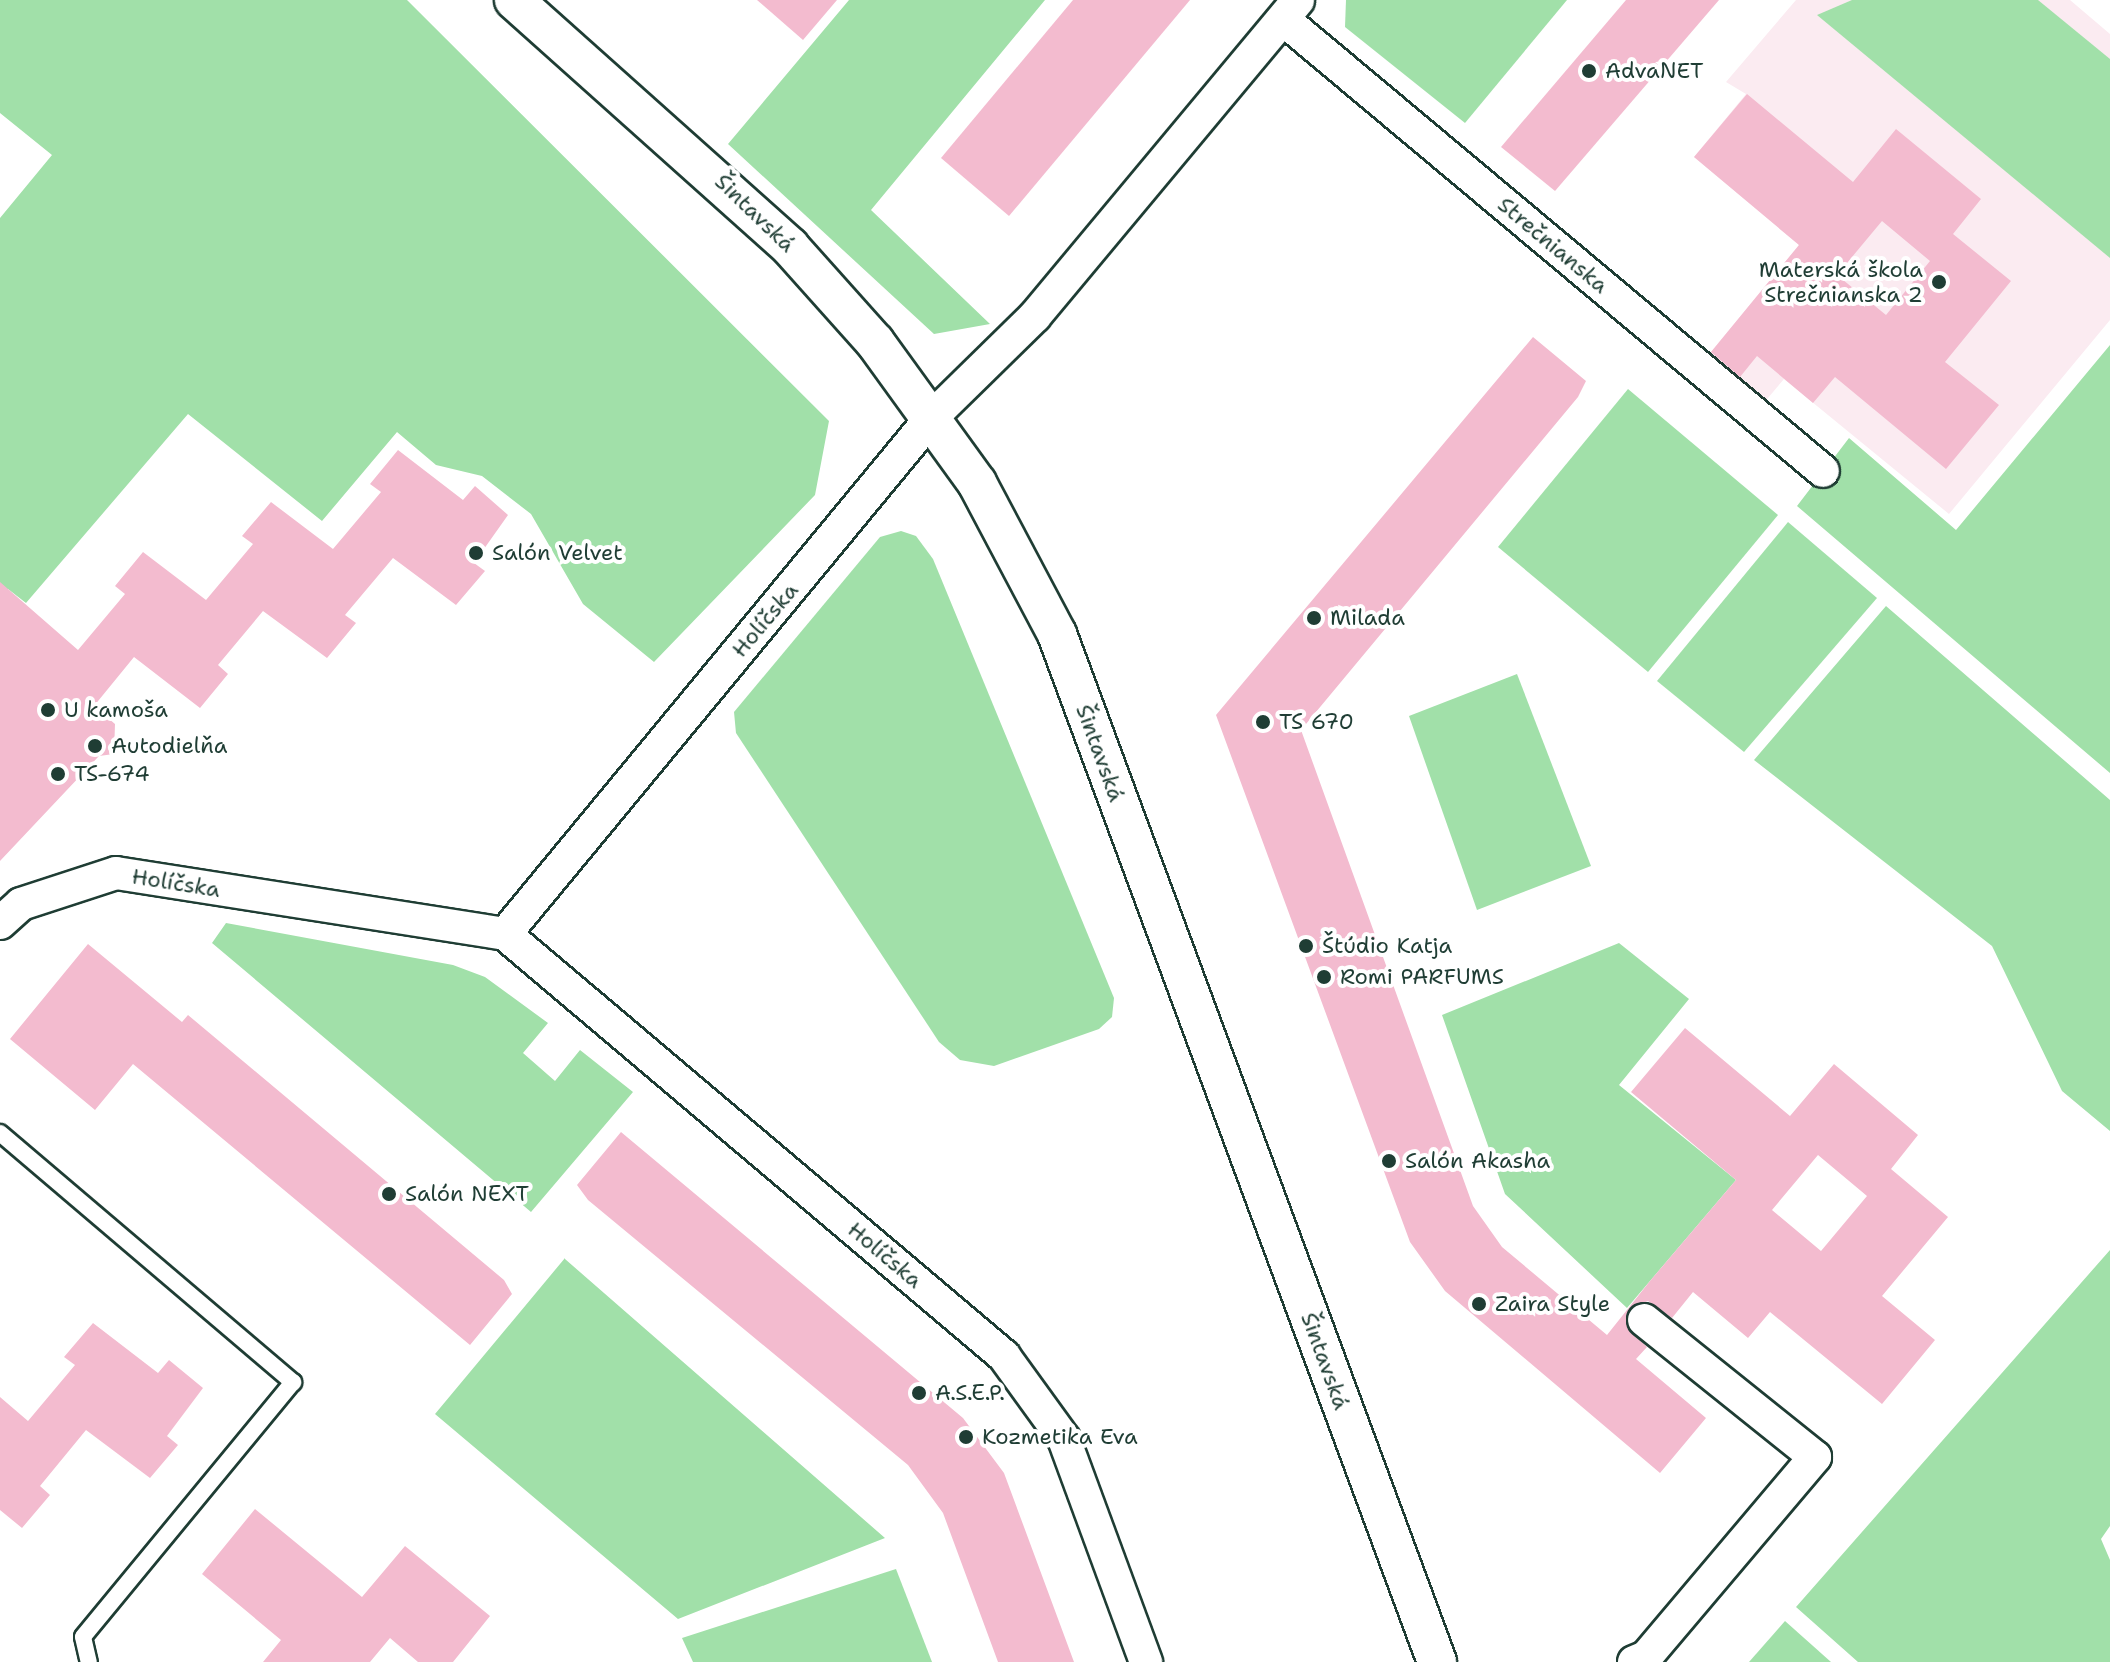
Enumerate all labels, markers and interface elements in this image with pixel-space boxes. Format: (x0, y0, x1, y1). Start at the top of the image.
place label: AdvaNET (1605, 58, 1704, 84)
marker: AdvaNET (1580, 62, 1598, 80)
street label: Šintavská (709, 168, 801, 258)
street label: Strečnianska (1492, 191, 1614, 299)
place label: Materská škola Strečnianska 2 (1759, 256, 1923, 308)
marker: Materská škola Strečnianska 2 (1930, 273, 1948, 291)
place label: Salón Velvet (492, 540, 623, 566)
marker: Salón Velvet (467, 544, 485, 562)
street label: Holíčska (726, 577, 804, 663)
place label: Milada (1330, 605, 1405, 631)
marker: Milada (1305, 609, 1323, 627)
place label: U kamoša (64, 697, 168, 723)
marker: U kamoša (39, 701, 57, 719)
street label: Šintavská (1070, 701, 1130, 805)
place label: TS 670 (1279, 709, 1354, 735)
marker: TS 670 (1254, 713, 1272, 731)
place label: Autodielňa (111, 733, 227, 759)
marker: Autodielňa (86, 737, 104, 755)
place label: TS-674 (74, 761, 150, 787)
marker: TS-674 (49, 765, 67, 783)
street label: Holíčska (130, 863, 222, 903)
place label: Štúdio Katja (1322, 933, 1452, 959)
marker: Štúdio Katja (1297, 937, 1315, 955)
place label: Romi PARFUMS (1340, 964, 1504, 990)
marker: Romi PARFUMS (1315, 968, 1333, 986)
place label: Salón Akasha (1405, 1148, 1550, 1174)
marker: Salón Akasha (1380, 1152, 1398, 1170)
place label: Salón NEXT (405, 1181, 529, 1207)
marker: Salón NEXT (380, 1185, 398, 1203)
street label: Holíčska (842, 1216, 928, 1294)
place label: Zaira Style (1495, 1291, 1610, 1317)
marker: Zaira Style (1470, 1295, 1488, 1313)
street label: Šintavská (1295, 1309, 1355, 1413)
place label: A.S.E.P. (935, 1380, 1005, 1406)
marker: A.S.E.P. (910, 1384, 928, 1402)
place label: Kozmetika Eva (982, 1424, 1138, 1450)
marker: Kozmetika Eva (957, 1428, 975, 1446)

